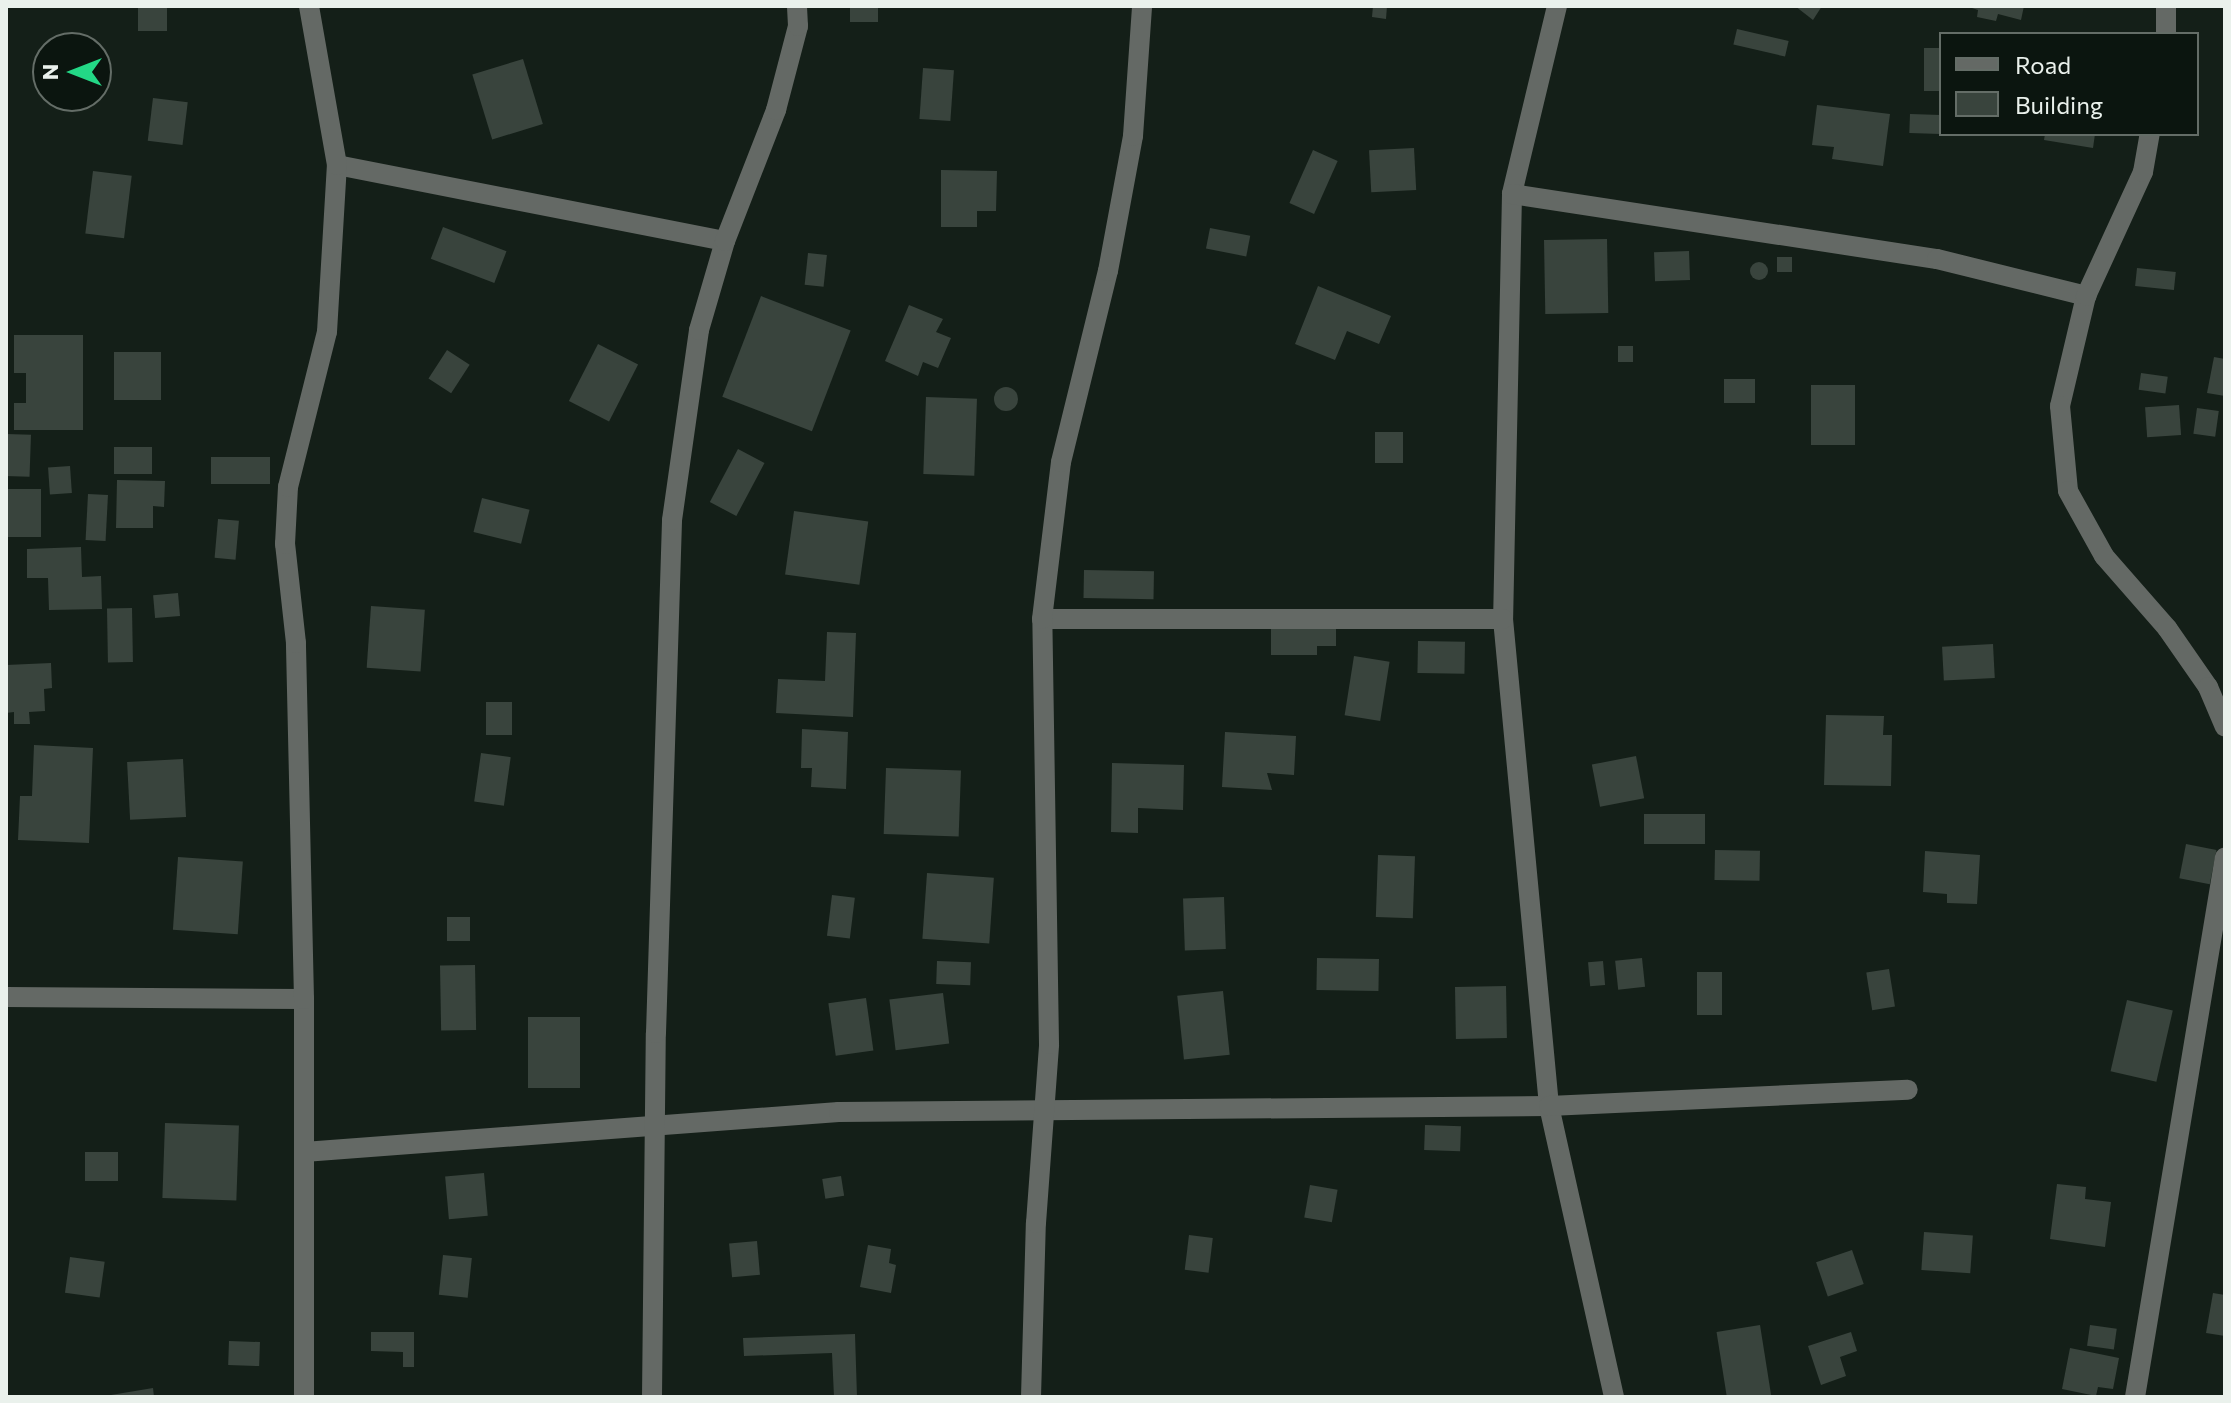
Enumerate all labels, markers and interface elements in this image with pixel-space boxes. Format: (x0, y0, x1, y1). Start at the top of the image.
north arrow (32, 32, 112, 112)
legend (1939, 32, 2199, 136)
text: Road (2015, 50, 2071, 79)
text: N (36, 64, 63, 80)
text: Building (2015, 90, 2103, 119)

